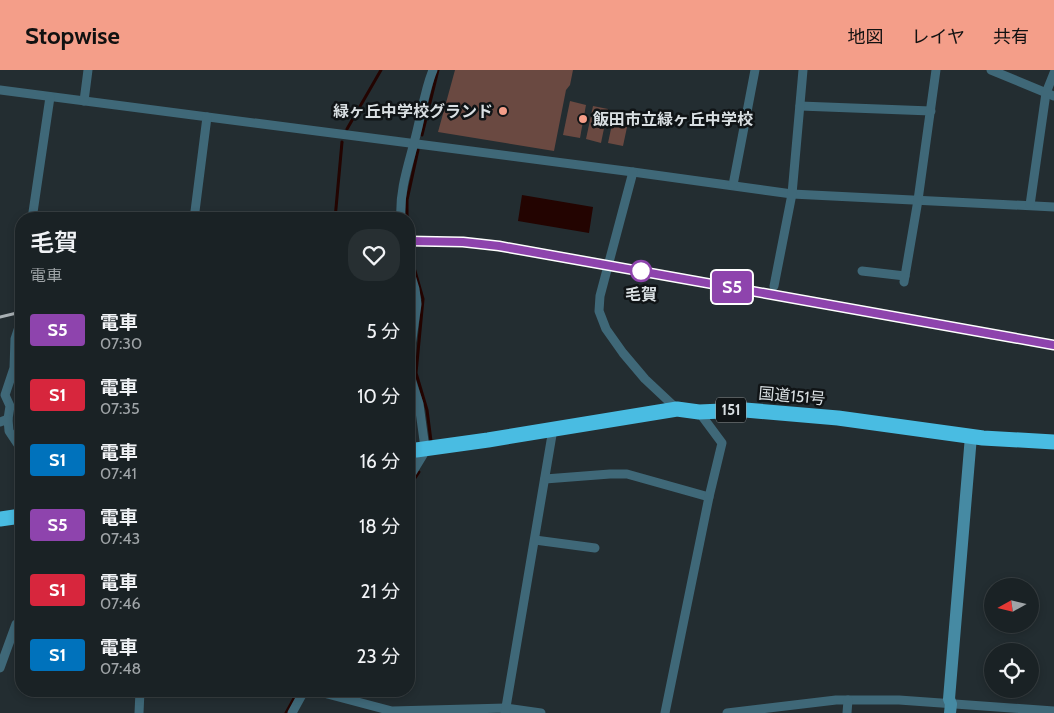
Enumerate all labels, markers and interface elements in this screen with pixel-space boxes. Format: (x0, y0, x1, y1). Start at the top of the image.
text: Stopwise (25, 21, 120, 50)
text: 地図 (848, 26, 884, 48)
text: レイヤ (912, 26, 965, 48)
text: 共有 (993, 26, 1029, 48)
place label: 緑ヶ丘中学校グランド (333, 102, 493, 121)
marker: 緑ヶ丘中学校グランド (497, 105, 509, 117)
place label: 飯田市立緑ヶ丘中学校 (592, 110, 753, 129)
marker: 飯田市立緑ヶ丘中学校 (577, 113, 589, 125)
text: 毛賀 (30, 228, 78, 257)
button: heart (348, 229, 400, 281)
marker: 毛賀 (630, 260, 652, 282)
text: 電車 (30, 266, 62, 285)
line badge: S5 (710, 271, 754, 303)
text: S5 (722, 276, 742, 298)
place label: 毛賀 (625, 285, 657, 304)
text: 電車 (100, 311, 138, 334)
text: S5 (47, 319, 68, 341)
text: 5 分 (366, 320, 400, 343)
text: 07:30 (100, 334, 142, 353)
text: 電車 (100, 376, 138, 399)
text: S1 (49, 384, 66, 406)
street label: 国道151号 (758, 384, 826, 408)
text: 10 分 (357, 385, 400, 408)
road number: 151 (716, 398, 746, 422)
text: 07:35 (100, 399, 140, 418)
text: 電車 (100, 441, 138, 464)
text: S1 (49, 449, 66, 471)
text: 16 分 (360, 450, 400, 473)
text: 07:41 (100, 464, 137, 483)
text: 電車 (100, 506, 138, 529)
text: S5 (47, 514, 68, 536)
text: 18 分 (359, 515, 400, 538)
text: 07:43 (100, 529, 140, 548)
text: 電車 (100, 571, 138, 594)
north arrow (984, 578, 1039, 632)
map controls (984, 578, 1039, 698)
text: S1 (49, 579, 66, 601)
text: 21 分 (361, 580, 400, 603)
text: 07:46 (100, 594, 141, 613)
text: 電車 (100, 636, 138, 659)
button: locate (984, 643, 1039, 698)
text: S1 (49, 644, 66, 666)
text: 23 分 (356, 645, 400, 668)
text: 07:48 (100, 659, 141, 678)

